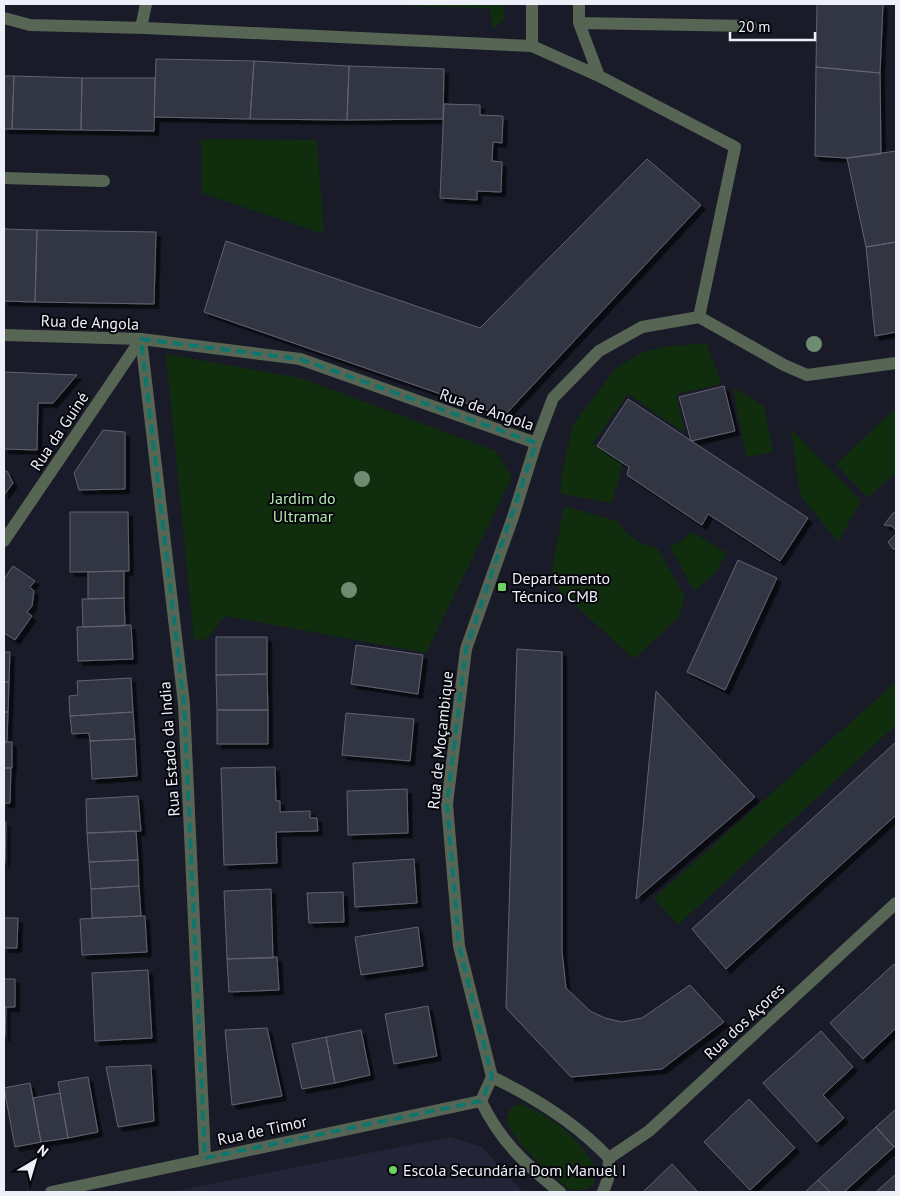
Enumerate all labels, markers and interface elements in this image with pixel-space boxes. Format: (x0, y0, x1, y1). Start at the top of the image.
scale bar (730, 10, 815, 42)
text: 20 m (738, 17, 771, 36)
street label: Rua de Angola (40, 310, 140, 334)
street label: Rua de Angola (437, 383, 537, 435)
street label: Rua da Guiné (25, 388, 93, 474)
park label: Jardim do Ultramar (269, 488, 336, 526)
place label: Departamento Técnico CMB (512, 568, 610, 606)
marker: Departamento Técnico CMB (496, 581, 508, 593)
street label: Rua de Moçambique (423, 670, 457, 810)
street label: Rua Estado da India (154, 681, 184, 817)
street label: Rua dos Açores (700, 978, 789, 1063)
street label: Rua de Timor (215, 1111, 309, 1149)
north arrow (10, 1136, 60, 1186)
text: N (34, 1141, 52, 1161)
place label: Escola Secundária Dom Manuel I (403, 1160, 626, 1180)
marker: Escola Secundária Dom Manuel I (387, 1164, 399, 1176)

